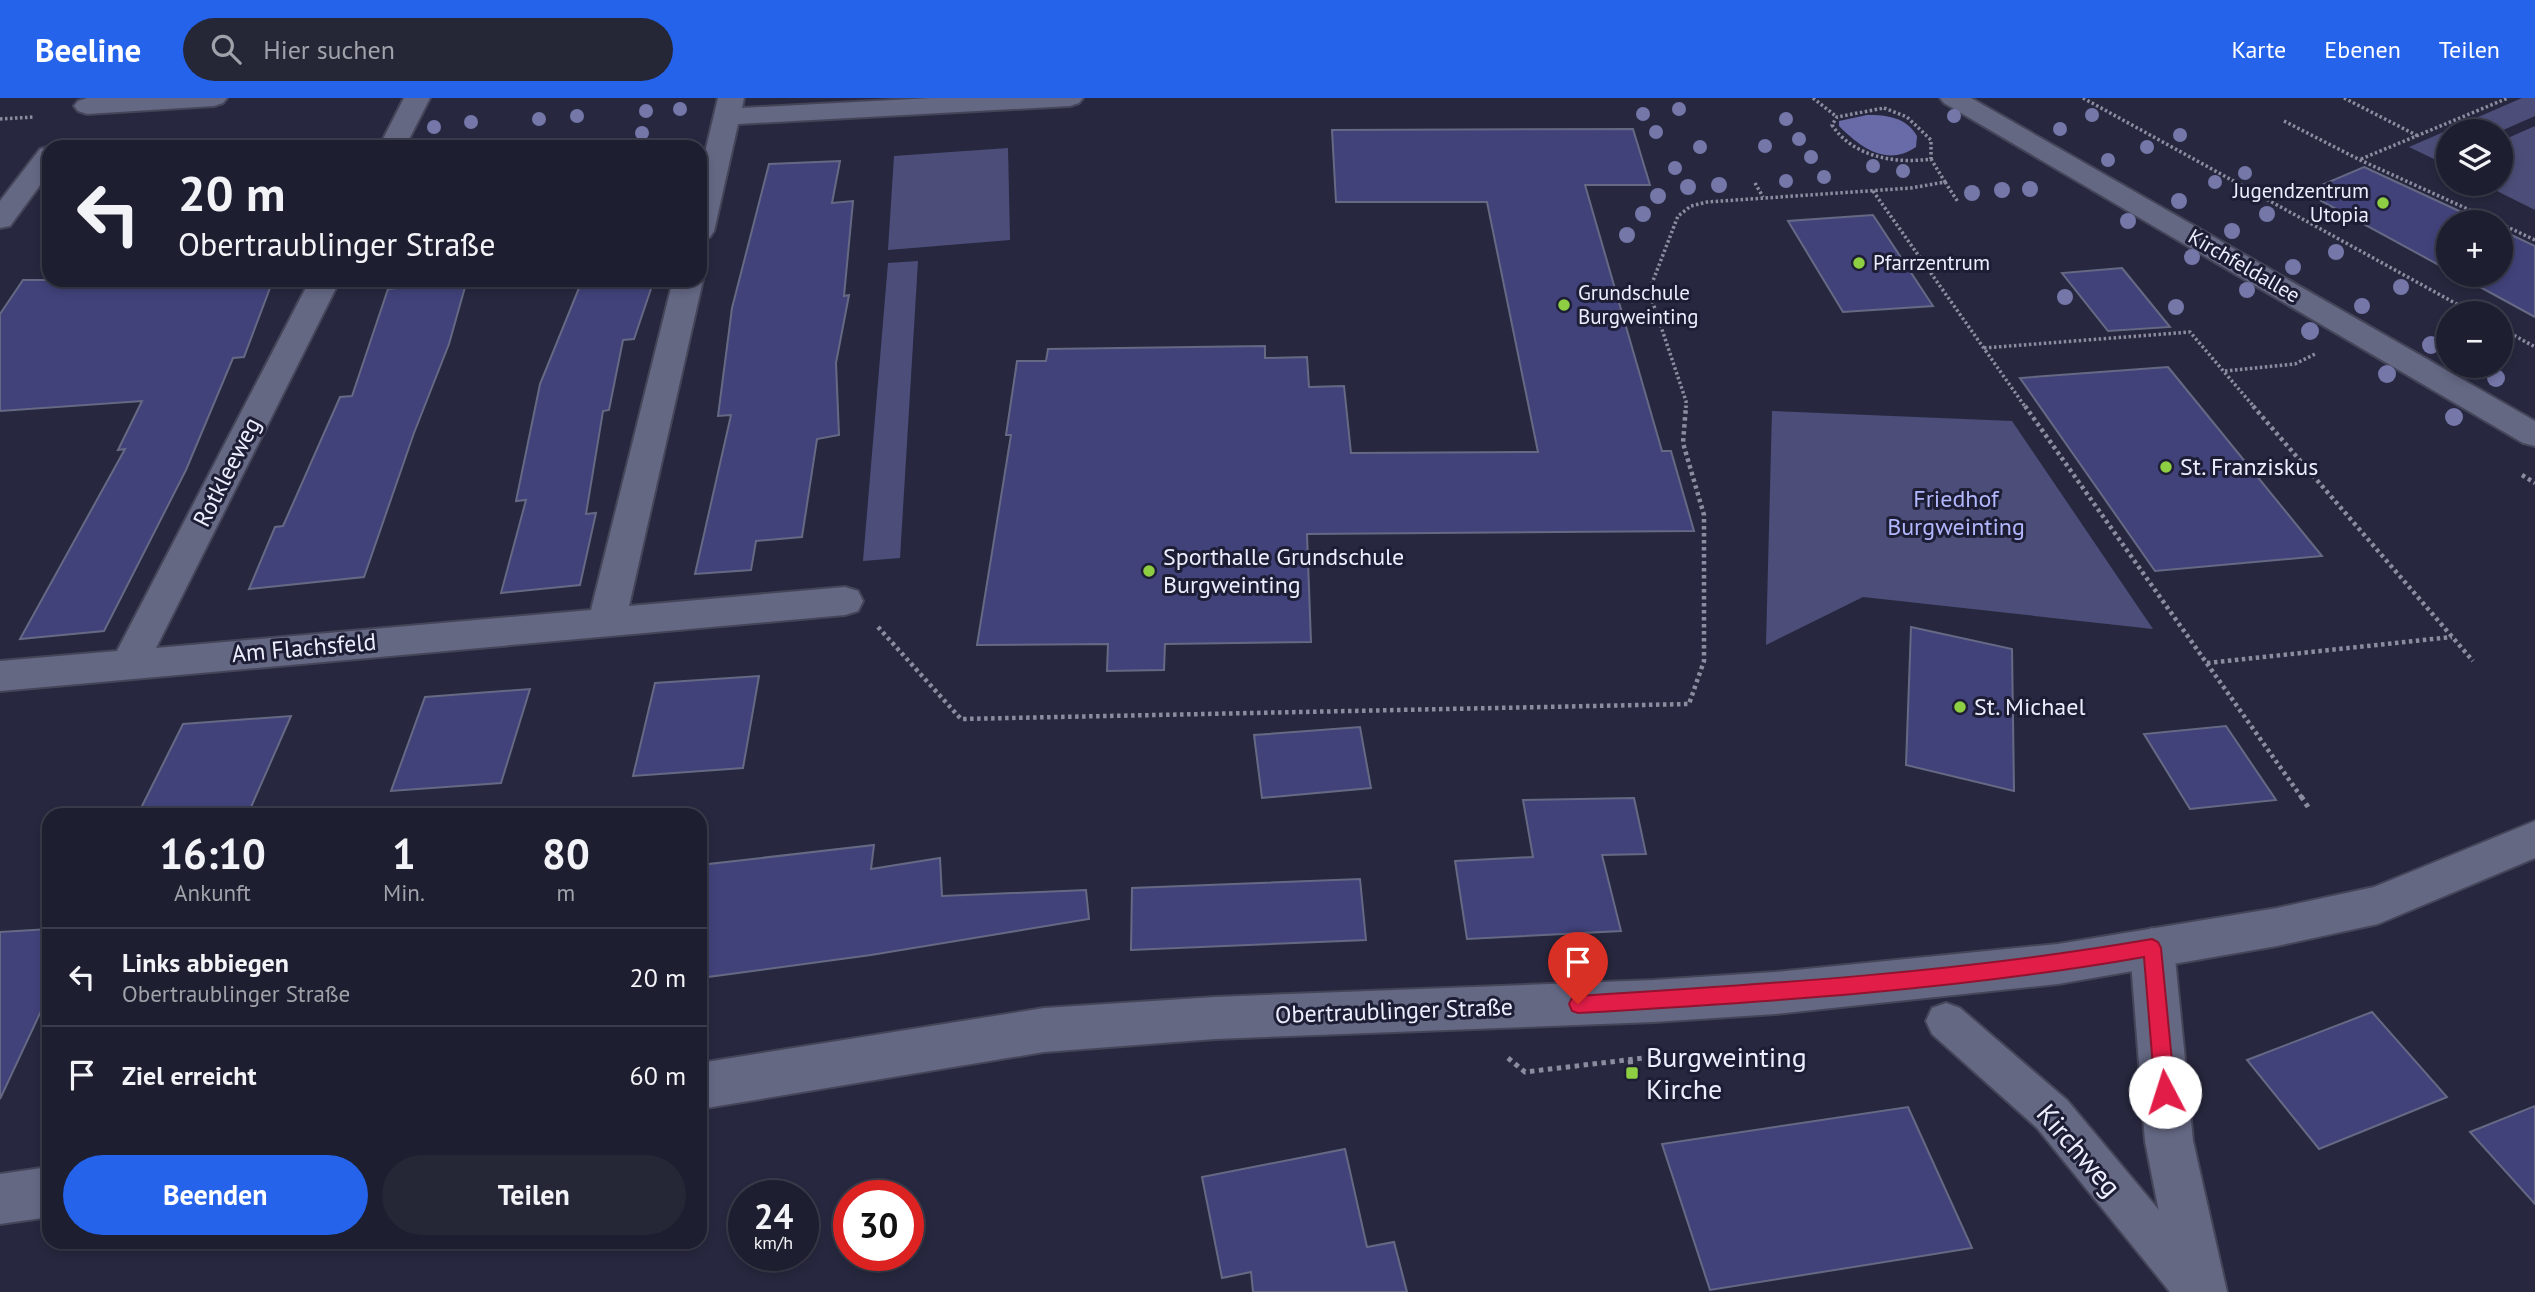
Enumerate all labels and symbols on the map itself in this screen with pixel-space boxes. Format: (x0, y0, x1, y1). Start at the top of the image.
place label: Jugendzentrum Utopia (2232, 177, 2369, 228)
marker: Jugendzentrum Utopia (2375, 195, 2391, 211)
street label: Kirchfeldallee (2183, 223, 2305, 308)
place label: Pfarrzentrum (1873, 249, 1990, 276)
marker: Pfarrzentrum (1851, 255, 1867, 271)
place label: Grundschule Burgweinting (1578, 279, 1699, 330)
marker: Grundschule Burgweinting (1556, 297, 1572, 313)
street label: Rotkleeweg (186, 412, 267, 532)
place label: St. Franziskus (2180, 451, 2318, 482)
marker: St. Franziskus (2158, 459, 2174, 475)
park label: Friedhof Burgweinting (1887, 483, 2025, 542)
place label: Sporthalle Grundschule Burgweinting (1163, 541, 1404, 600)
marker: Sporthalle Grundschule Burgweinting (1141, 563, 1157, 579)
street label: Am Flachsfeld (230, 626, 377, 669)
place label: St. Michael (1974, 691, 2085, 722)
marker: St. Michael (1952, 699, 1968, 715)
pin (1548, 932, 1608, 1004)
street label: Obertraublinger Straße (1274, 991, 1514, 1030)
place label: Burgweinting Kirche (1646, 1038, 1807, 1107)
position arrow (2128, 1055, 2202, 1129)
marker: Burgweinting Kirche (1624, 1065, 1640, 1081)
street label: Kirchweg (2029, 1096, 2130, 1204)
speed limit sign: 30 (833, 1180, 924, 1271)

